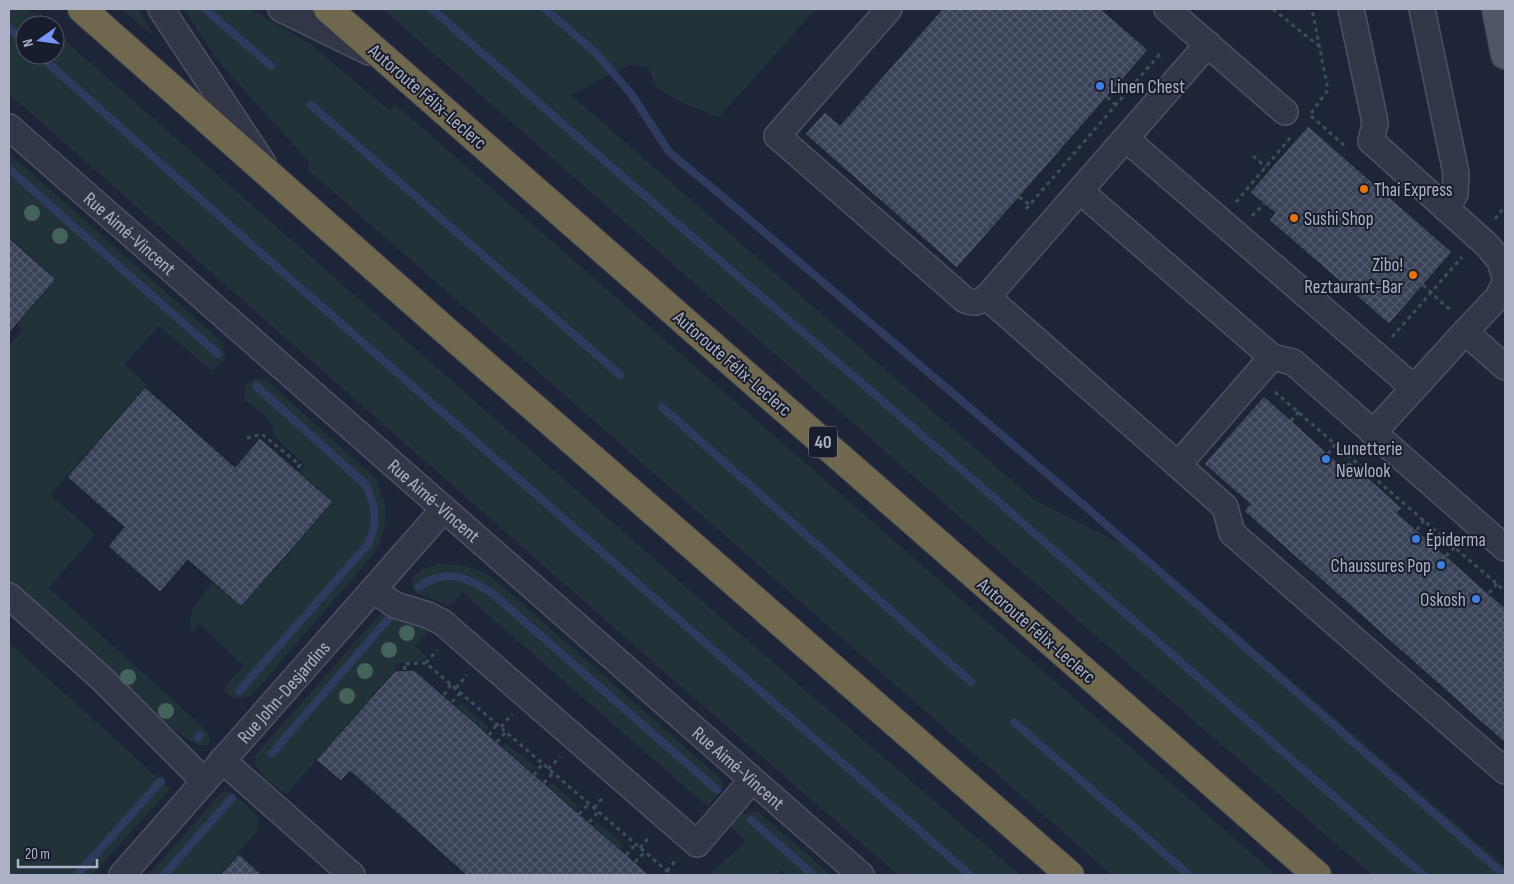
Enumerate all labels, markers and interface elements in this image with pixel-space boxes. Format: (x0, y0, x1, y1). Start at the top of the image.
north arrow (15, 15, 65, 65)
text: N (19, 37, 37, 49)
street label: Autoroute Félix-Leclerc (362, 39, 491, 155)
place label: Linen Chest (1110, 76, 1185, 99)
marker: Linen Chest (1094, 80, 1106, 92)
place label: Thai Express (1374, 179, 1453, 202)
marker: Thai Express (1358, 183, 1370, 195)
street label: Rue Aimé-Vincent (78, 188, 180, 281)
place label: Sushi Shop (1304, 208, 1374, 231)
marker: Sushi Shop (1288, 212, 1300, 224)
place label: Zibo! Reztaurant-Bar (1304, 254, 1404, 299)
marker: Zibo! Reztaurant-Bar (1407, 269, 1419, 281)
street label: Autoroute Félix-Leclerc (667, 306, 796, 422)
road number: 40 (809, 427, 837, 458)
place label: Lunetterie Newlook (1336, 438, 1402, 483)
marker: Lunetterie Newlook (1320, 453, 1332, 465)
street label: Rue Aimé-Vincent (383, 455, 484, 548)
place label: Épiderma (1426, 529, 1486, 552)
marker: Épiderma (1410, 533, 1422, 545)
place label: Chaussures Pop (1331, 555, 1431, 578)
marker: Chaussures Pop (1435, 559, 1447, 571)
street label: Autoroute Félix-Leclerc (971, 573, 1100, 689)
place label: Oskosh (1420, 589, 1466, 612)
marker: Oskosh (1470, 593, 1482, 605)
street label: Rue John-Desjardins (233, 637, 336, 749)
street label: Rue Aimé-Vincent (687, 722, 789, 815)
scale bar (18, 836, 96, 868)
text: 20 m (25, 845, 50, 864)

